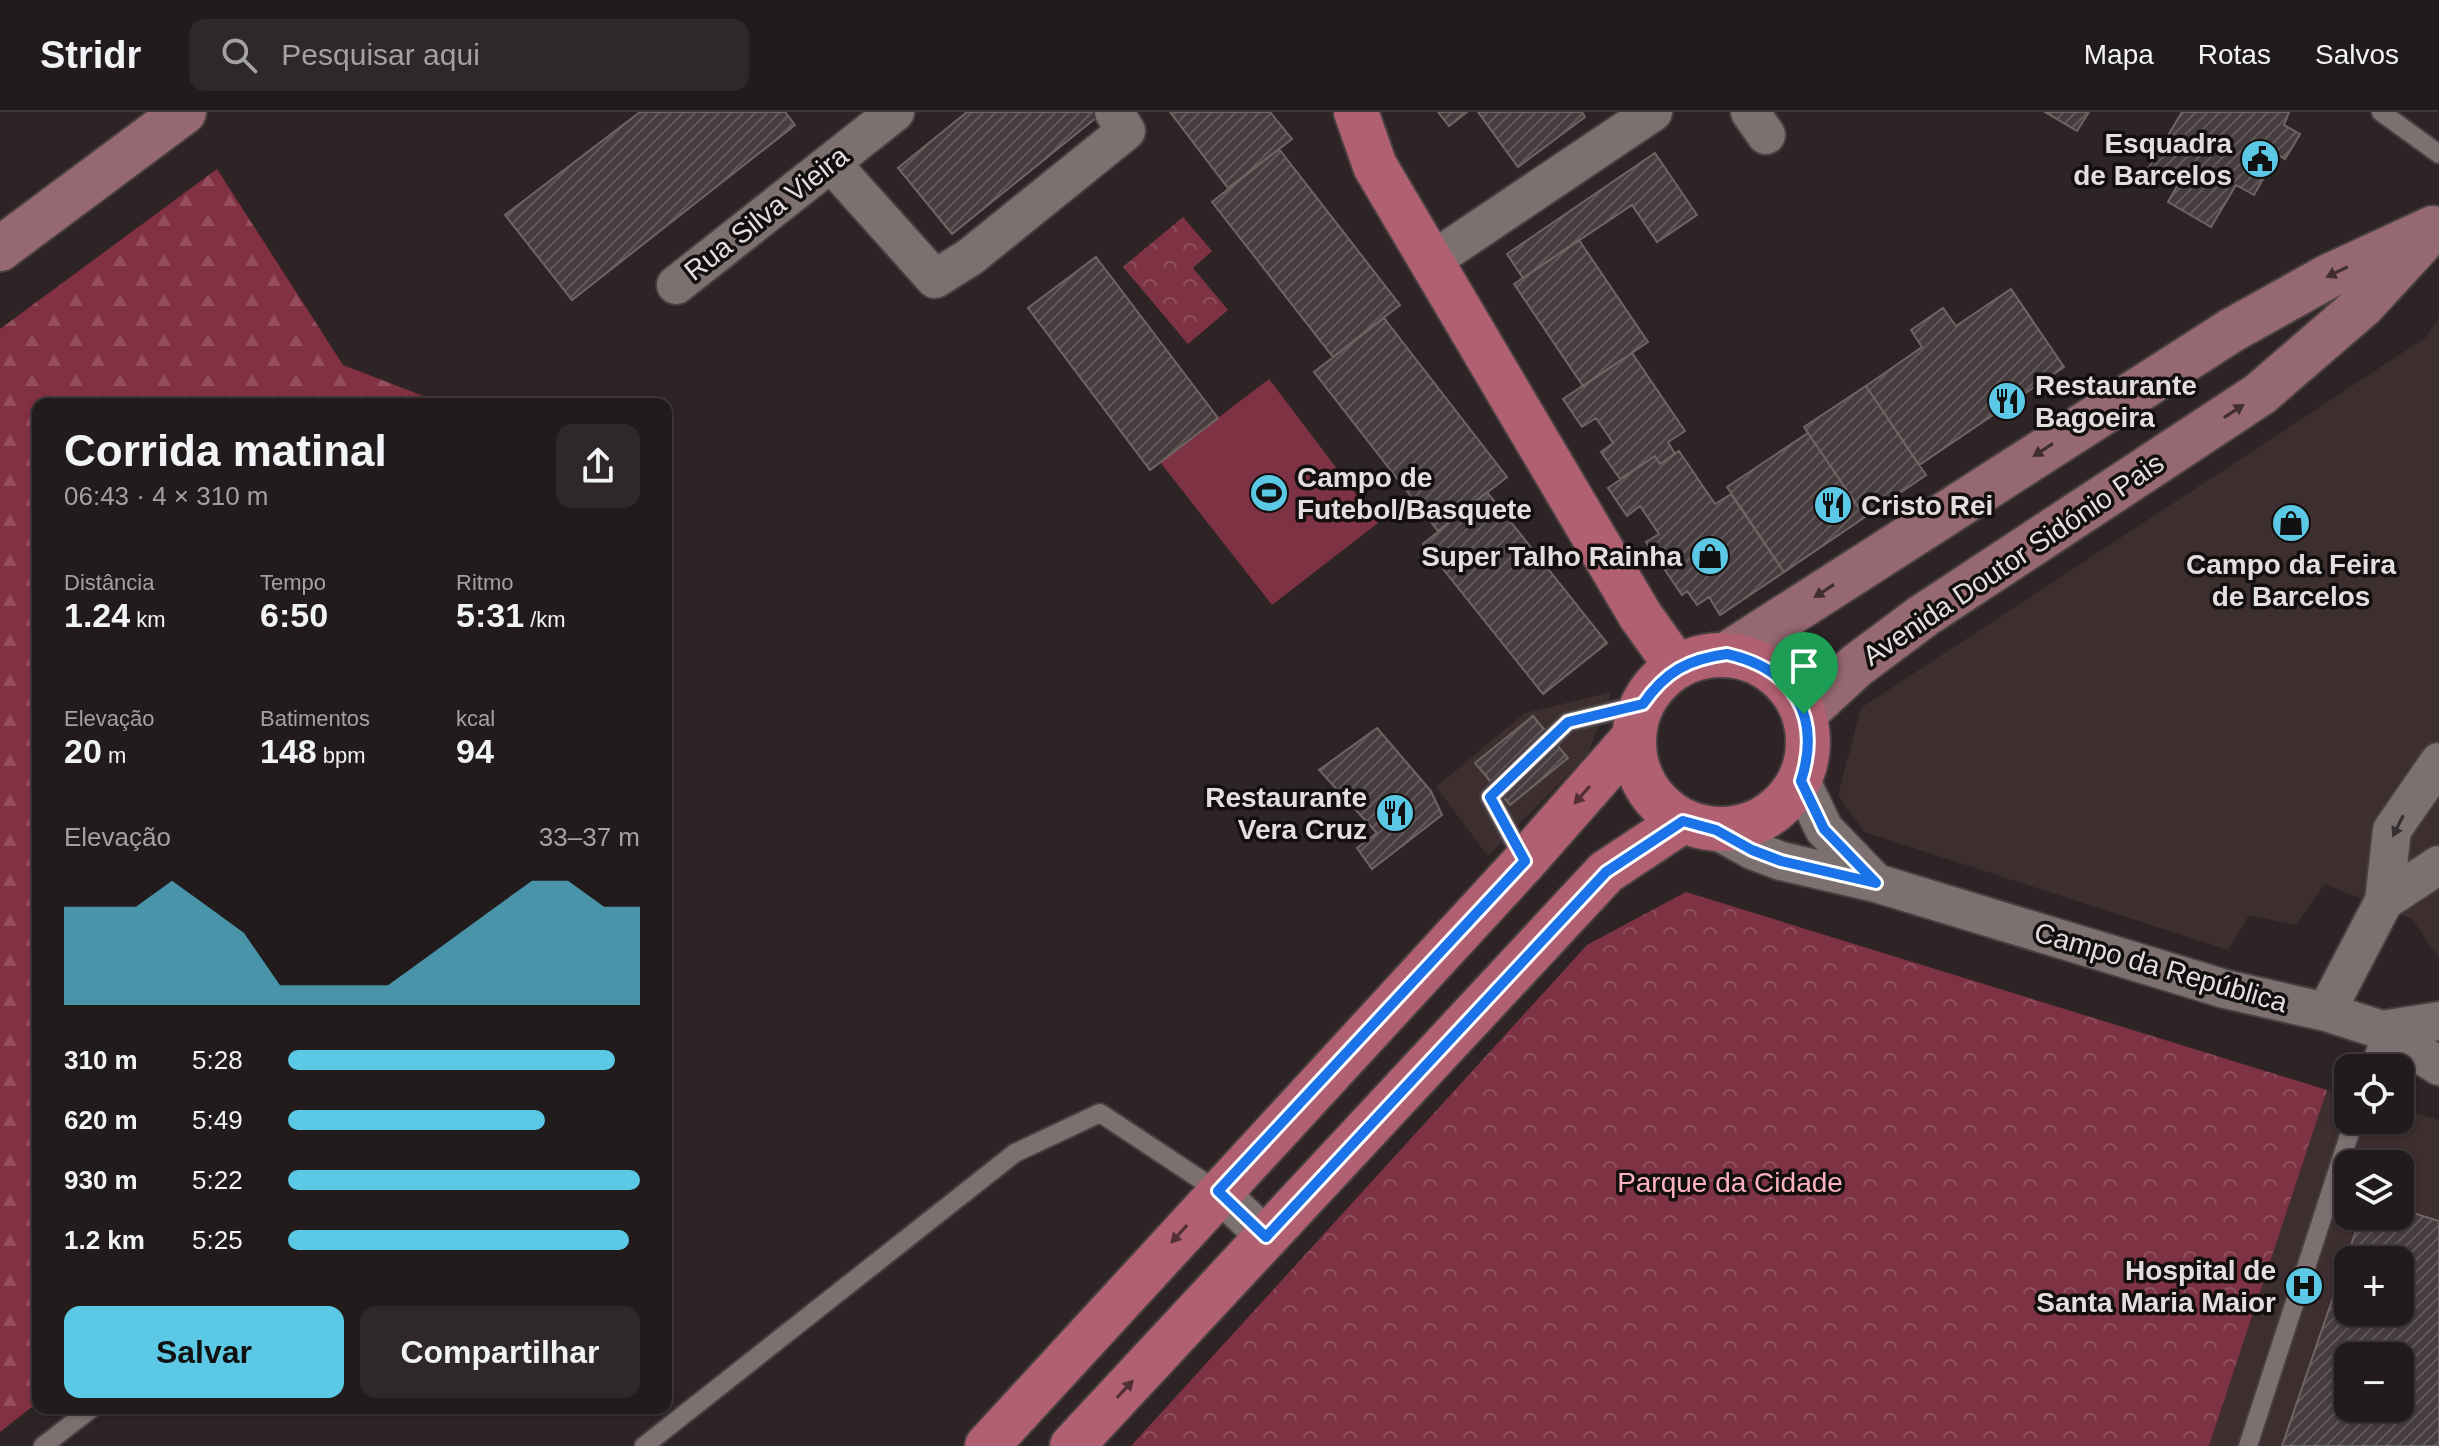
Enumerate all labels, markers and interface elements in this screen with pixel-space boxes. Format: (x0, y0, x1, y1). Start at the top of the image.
search box (189, 19, 749, 91)
icon: search (217, 33, 261, 77)
text: Stridr (40, 34, 141, 76)
text: Pesquisar aqui (281, 38, 480, 71)
text: Mapa (2084, 39, 2154, 70)
text: Rotas (2198, 39, 2271, 70)
text: Salvos (2315, 39, 2399, 70)
place label: Esquadra de Barcelos (2073, 128, 2232, 191)
public building icon: Esquadra de Barcelos (2239, 138, 2281, 180)
street label: Rua Silva Vieira (678, 140, 854, 287)
one-way arrow (2326, 265, 2349, 279)
place label: Restaurante Bagoeira (2035, 370, 2197, 433)
restaurant icon: Restaurante Bagoeira (1986, 380, 2028, 422)
one-way arrow (2223, 404, 2244, 419)
button: share (556, 424, 640, 508)
text: Corrida matinal (64, 426, 387, 475)
one-way arrow (2032, 443, 2054, 457)
street label: Avenida Doutor Sidónio Pais (1857, 447, 2169, 672)
place label: Campo de Futebol/Basquete (1297, 462, 1532, 525)
sports icon: Campo de Futebol/Basquete (1248, 472, 1290, 514)
text: 06:43 · 4 × 310 m (64, 481, 269, 511)
restaurant icon: Cristo Rei (1812, 484, 1854, 526)
place label: Cristo Rei (1861, 490, 1993, 521)
shop icon: Campo da Feira de Barcelos (2270, 502, 2312, 544)
shop icon: Super Talho Rainha (1689, 535, 1731, 577)
place label: Super Talho Rainha (1421, 541, 1682, 572)
place label: Campo da Feira de Barcelos (2186, 549, 2396, 612)
text: Distância (64, 570, 154, 595)
text: Tempo (260, 570, 326, 595)
text: Ritmo (456, 570, 513, 595)
one-way arrow (1814, 583, 1835, 598)
text: 1.24 (64, 596, 130, 634)
text: 6:50 (260, 596, 328, 634)
text: 5:31 (456, 596, 524, 634)
text: km (130, 607, 166, 632)
text: /km (524, 607, 566, 632)
pin (1770, 632, 1838, 714)
icon: arrive (1782, 644, 1826, 688)
text: Elevação (64, 706, 155, 731)
text: Batimentos (260, 706, 370, 731)
text: kcal (456, 706, 495, 731)
text: 20 (64, 732, 102, 770)
text: 148 (260, 732, 317, 770)
text: 94 (456, 732, 494, 770)
text: m (102, 743, 126, 768)
text: bpm (317, 743, 366, 768)
place label: Restaurante Vera Cruz (1205, 782, 1367, 845)
one-way arrow (1574, 785, 1591, 805)
restaurant icon: Restaurante Vera Cruz (1374, 792, 1416, 834)
one-way arrow (2391, 815, 2405, 838)
text: Elevação (64, 822, 171, 852)
text: 33–37 m (539, 822, 640, 852)
street label: Campo da República (2031, 917, 2291, 1019)
text: 310 m (64, 1045, 138, 1075)
text: 5:28 (192, 1045, 243, 1075)
map controls (2334, 1054, 2414, 1422)
button: locate (2334, 1054, 2414, 1134)
text: 620 m (64, 1105, 138, 1135)
text: 5:49 (192, 1105, 243, 1135)
button: layers (2334, 1150, 2414, 1230)
text: 930 m (64, 1165, 138, 1195)
text: 5:22 (192, 1165, 243, 1195)
park label: Parque da Cidade (1617, 1167, 1843, 1198)
text: 1.2 km (64, 1225, 145, 1255)
text: 5:25 (192, 1225, 243, 1255)
one-way arrow (1171, 1225, 1189, 1244)
button: + (2334, 1246, 2414, 1326)
place label: Hospital de Santa Maria Maior (2036, 1255, 2276, 1318)
hospital icon: Hospital de Santa Maria Maior (2283, 1265, 2325, 1307)
button: Salvar (64, 1306, 344, 1398)
button: Compartilhar (360, 1306, 640, 1398)
button: − (2334, 1342, 2414, 1422)
one-way arrow (1115, 1380, 1133, 1399)

